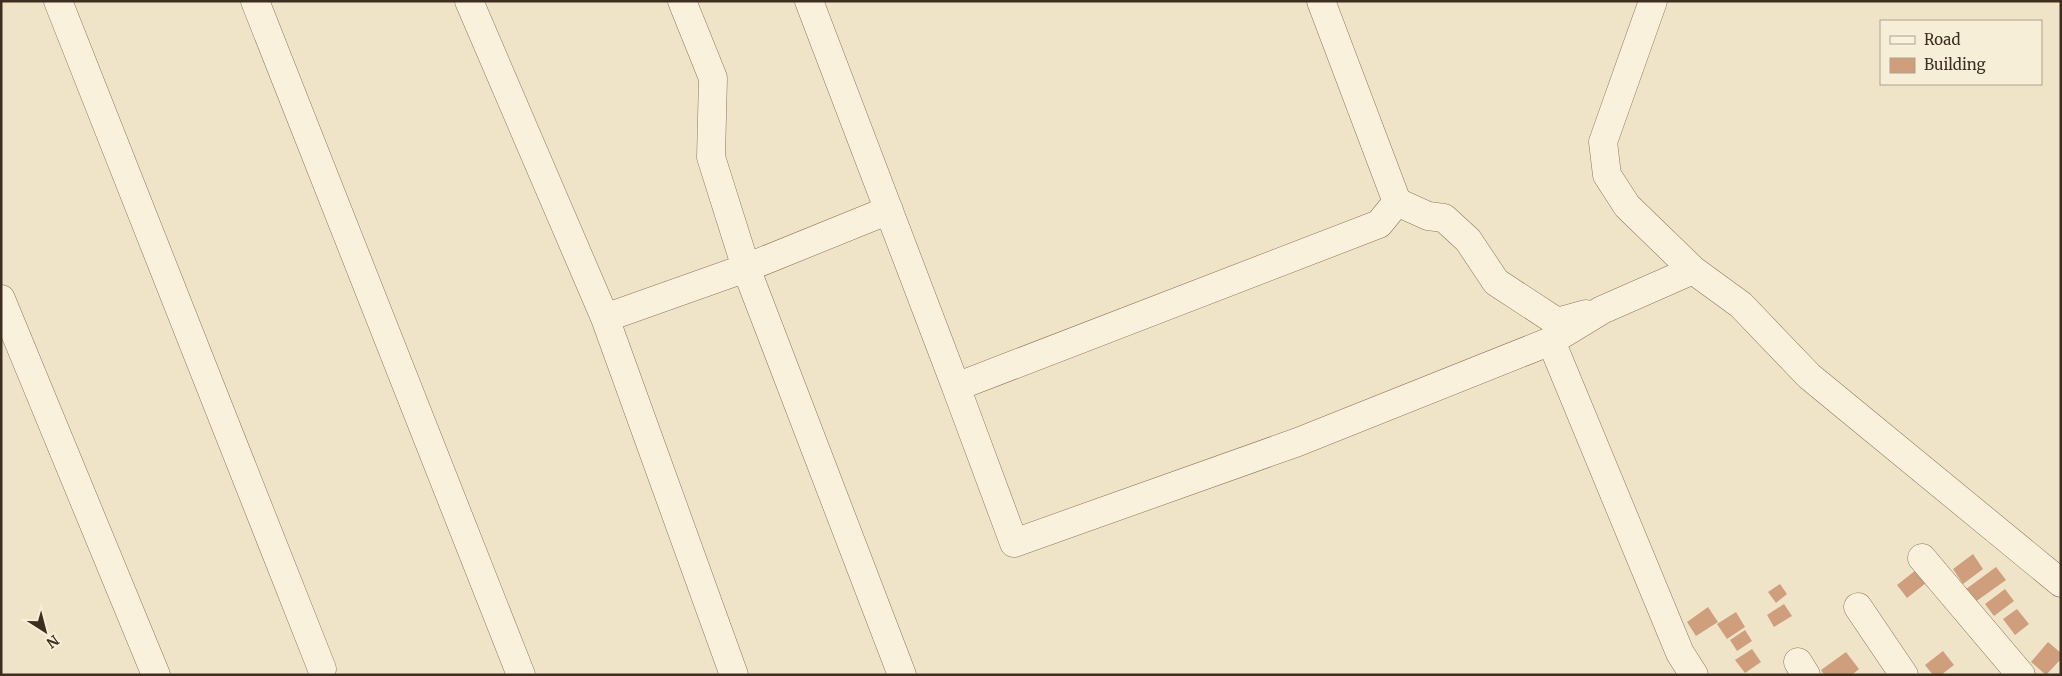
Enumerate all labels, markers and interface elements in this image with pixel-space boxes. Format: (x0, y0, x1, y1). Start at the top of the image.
legend (1880, 20, 2042, 85)
text: Road (1924, 30, 1960, 49)
text: Building (1924, 55, 1986, 74)
north arrow (20, 606, 70, 656)
text: N (43, 631, 62, 652)

